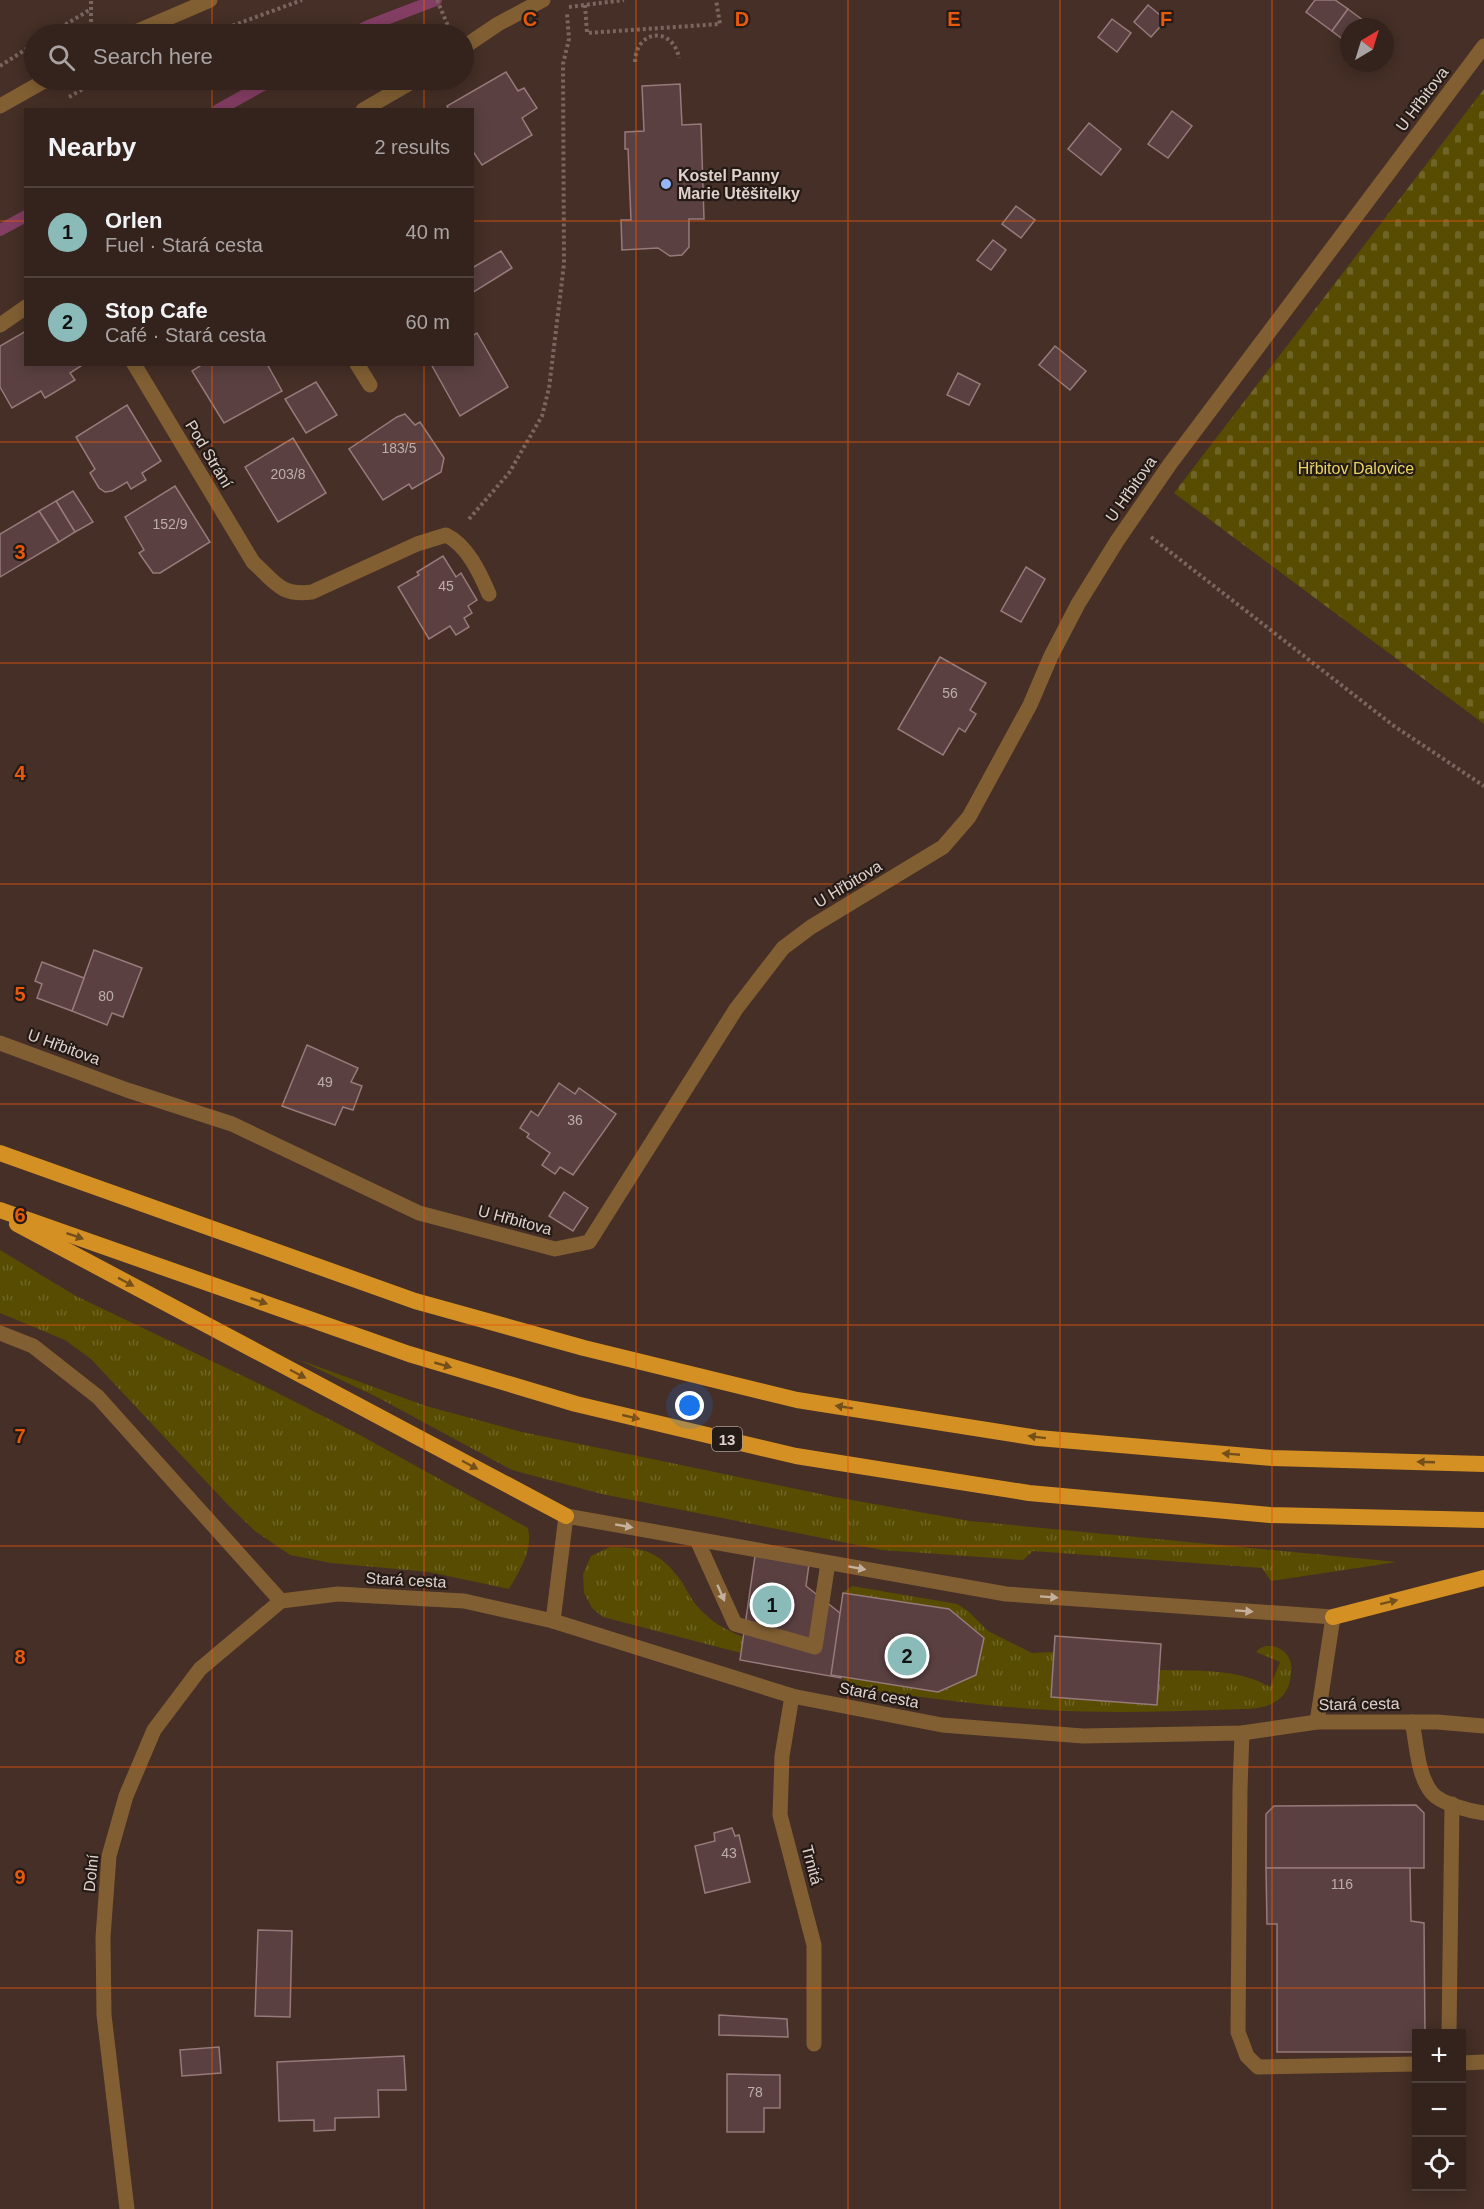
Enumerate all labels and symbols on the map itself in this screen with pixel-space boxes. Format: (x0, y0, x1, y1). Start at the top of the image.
text: C (523, 8, 537, 30)
text: D (735, 8, 749, 30)
text: E (947, 8, 961, 30)
text: F (1160, 8, 1172, 30)
north arrow (1340, 18, 1394, 72)
street label: U Hřbitova (1392, 64, 1452, 134)
place label: Kostel Panny Marie Utěšitelky (678, 167, 800, 202)
marker: Kostel Panny Marie Utěšitelky (659, 177, 673, 191)
street label: Pod Strání (182, 417, 236, 491)
house number: 183/5 (381, 440, 417, 456)
street label: U Hřbitova (1102, 453, 1160, 525)
park label: Hřbitov Dalovice (1298, 460, 1414, 477)
house number: 203/8 (270, 466, 306, 482)
house number: 152/9 (152, 516, 188, 532)
text: 3 (14, 541, 26, 563)
house number: 45 (438, 578, 454, 594)
house number: 56 (942, 685, 958, 701)
text: 4 (14, 762, 26, 784)
street label: U Hřbitova (811, 857, 885, 911)
text: 5 (14, 983, 26, 1005)
house number: 80 (98, 988, 114, 1004)
street label: U Hřbitova (26, 1026, 103, 1068)
house number: 49 (317, 1074, 333, 1090)
house number: 36 (567, 1112, 583, 1128)
street label: U Hřbitova (476, 1202, 554, 1238)
text: 6 (14, 1204, 26, 1226)
one-way arrow (66, 1232, 84, 1242)
one-way arrow (118, 1277, 135, 1287)
one-way arrow (250, 1297, 268, 1307)
one-way arrow (434, 1361, 452, 1370)
one-way arrow (290, 1369, 307, 1379)
your location (675, 1391, 704, 1420)
one-way arrow (834, 1403, 853, 1412)
one-way arrow (622, 1412, 640, 1422)
text: 7 (14, 1425, 26, 1447)
road number: 13 (712, 1427, 742, 1451)
one-way arrow (1027, 1432, 1046, 1442)
one-way arrow (1221, 1449, 1240, 1459)
one-way arrow (1416, 1458, 1435, 1467)
one-way arrow (462, 1460, 479, 1470)
one-way arrow (614, 1522, 633, 1531)
one-way arrow (848, 1564, 867, 1573)
street label: Stará cesta (365, 1569, 447, 1591)
pin: 1 (752, 1582, 792, 1628)
one-way arrow (716, 1585, 726, 1603)
one-way arrow (1040, 1592, 1059, 1602)
one-way arrow (1380, 1597, 1399, 1607)
one-way arrow (1235, 1606, 1254, 1615)
pin: 2 (888, 1634, 926, 1678)
text: 8 (14, 1646, 26, 1668)
street label: Stará cesta (838, 1679, 920, 1711)
street label: Stará cesta (1318, 1695, 1400, 1713)
street label: Trnitá (799, 1843, 825, 1887)
house number: 43 (721, 1845, 737, 1861)
street label: Dolní (81, 1853, 101, 1892)
text: 9 (14, 1866, 26, 1888)
house number: 116 (1331, 1876, 1353, 1892)
house number: 78 (747, 2084, 763, 2100)

